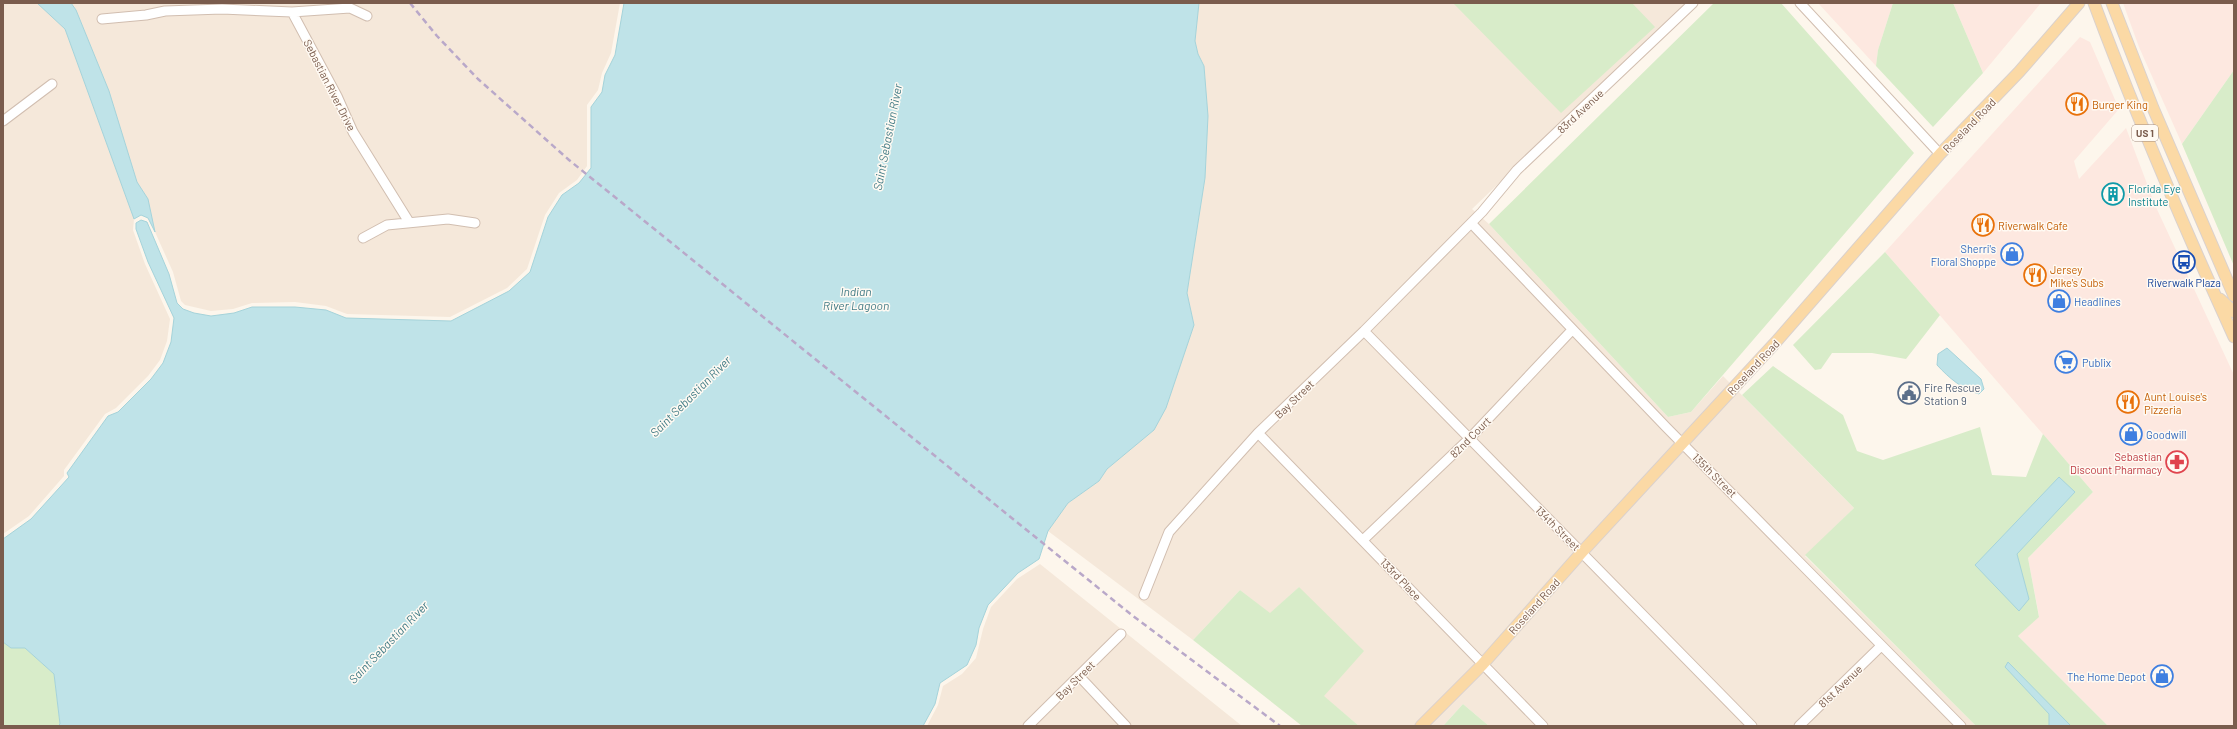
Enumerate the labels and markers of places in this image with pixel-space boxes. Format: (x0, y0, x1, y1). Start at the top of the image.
restaurant icon: Burger King (2064, 91, 2090, 117)
place label: Burger King (2092, 98, 2148, 111)
building icon: Florida Eye Institute (2100, 181, 2126, 207)
place label: Florida Eye Institute (2128, 182, 2181, 208)
restaurant icon: Riverwalk Cafe (1970, 212, 1996, 238)
place label: Riverwalk Cafe (1998, 219, 2068, 232)
shop icon: Sherri's Floral Shoppe (1999, 241, 2025, 267)
place label: Sherri's Floral Shoppe (1931, 242, 1996, 268)
bus stop icon: Riverwalk Plaza (2171, 249, 2197, 275)
restaurant icon: Jersey Mike's Subs (2022, 262, 2048, 288)
place label: Jersey Mike's Subs (2050, 263, 2104, 289)
place label: Riverwalk Plaza (2147, 276, 2221, 289)
shop icon: Headlines (2046, 288, 2072, 314)
place label: Headlines (2074, 295, 2121, 308)
supermarket icon: Publix (2053, 349, 2079, 375)
place label: Publix (2082, 356, 2111, 369)
public building icon: Fire Rescue Station 9 (1896, 380, 1922, 406)
place label: Fire Rescue Station 9 (1924, 381, 1980, 407)
restaurant icon: Aunt Louise's Pizzeria (2115, 389, 2141, 415)
place label: Aunt Louise's Pizzeria (2144, 390, 2207, 416)
shop icon: Goodwill (2118, 421, 2144, 447)
place label: Goodwill (2146, 428, 2187, 441)
pharmacy icon: Sebastian Discount Pharmacy (2164, 449, 2190, 475)
place label: Sebastian Discount Pharmacy (2070, 450, 2162, 476)
shop icon: The Home Depot (2149, 663, 2175, 689)
place label: The Home Depot (2067, 670, 2146, 683)

